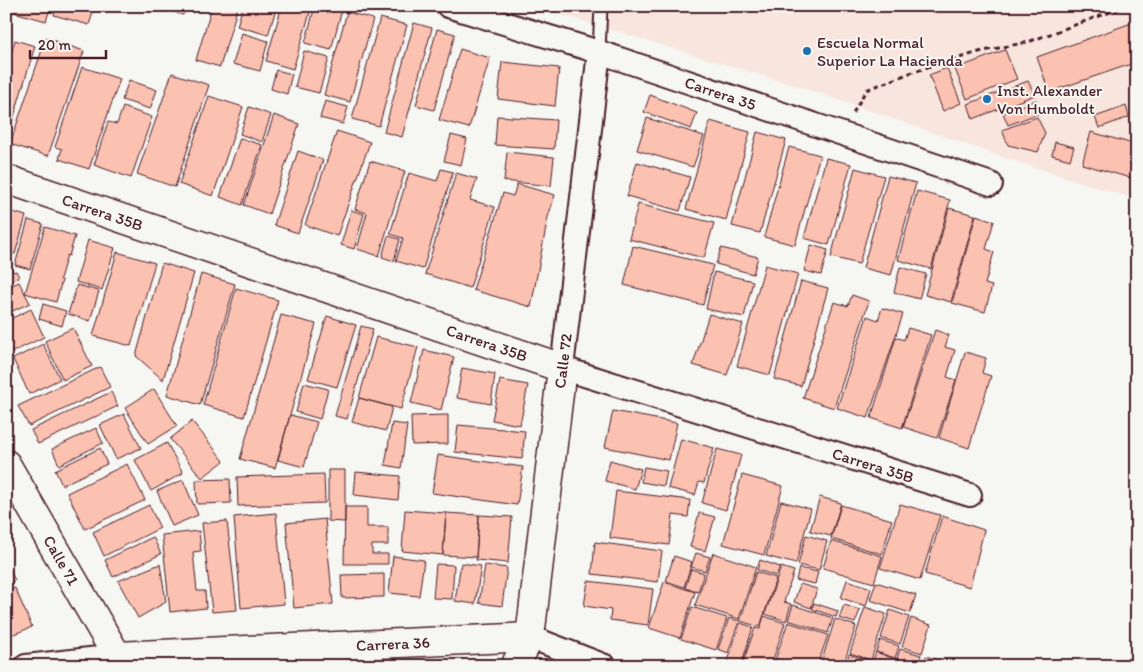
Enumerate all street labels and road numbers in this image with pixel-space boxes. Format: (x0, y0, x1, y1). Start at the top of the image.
street label: Carrera 35 (682, 72, 759, 114)
street label: Carrera 35B (60, 189, 146, 234)
street label: Carrera 35B (444, 320, 530, 365)
street label: Calle 72 (550, 332, 576, 390)
street label: Carrera 35B (830, 443, 916, 486)
street label: Calle 71 (40, 532, 84, 589)
street label: Carrera 36 (355, 632, 430, 654)

